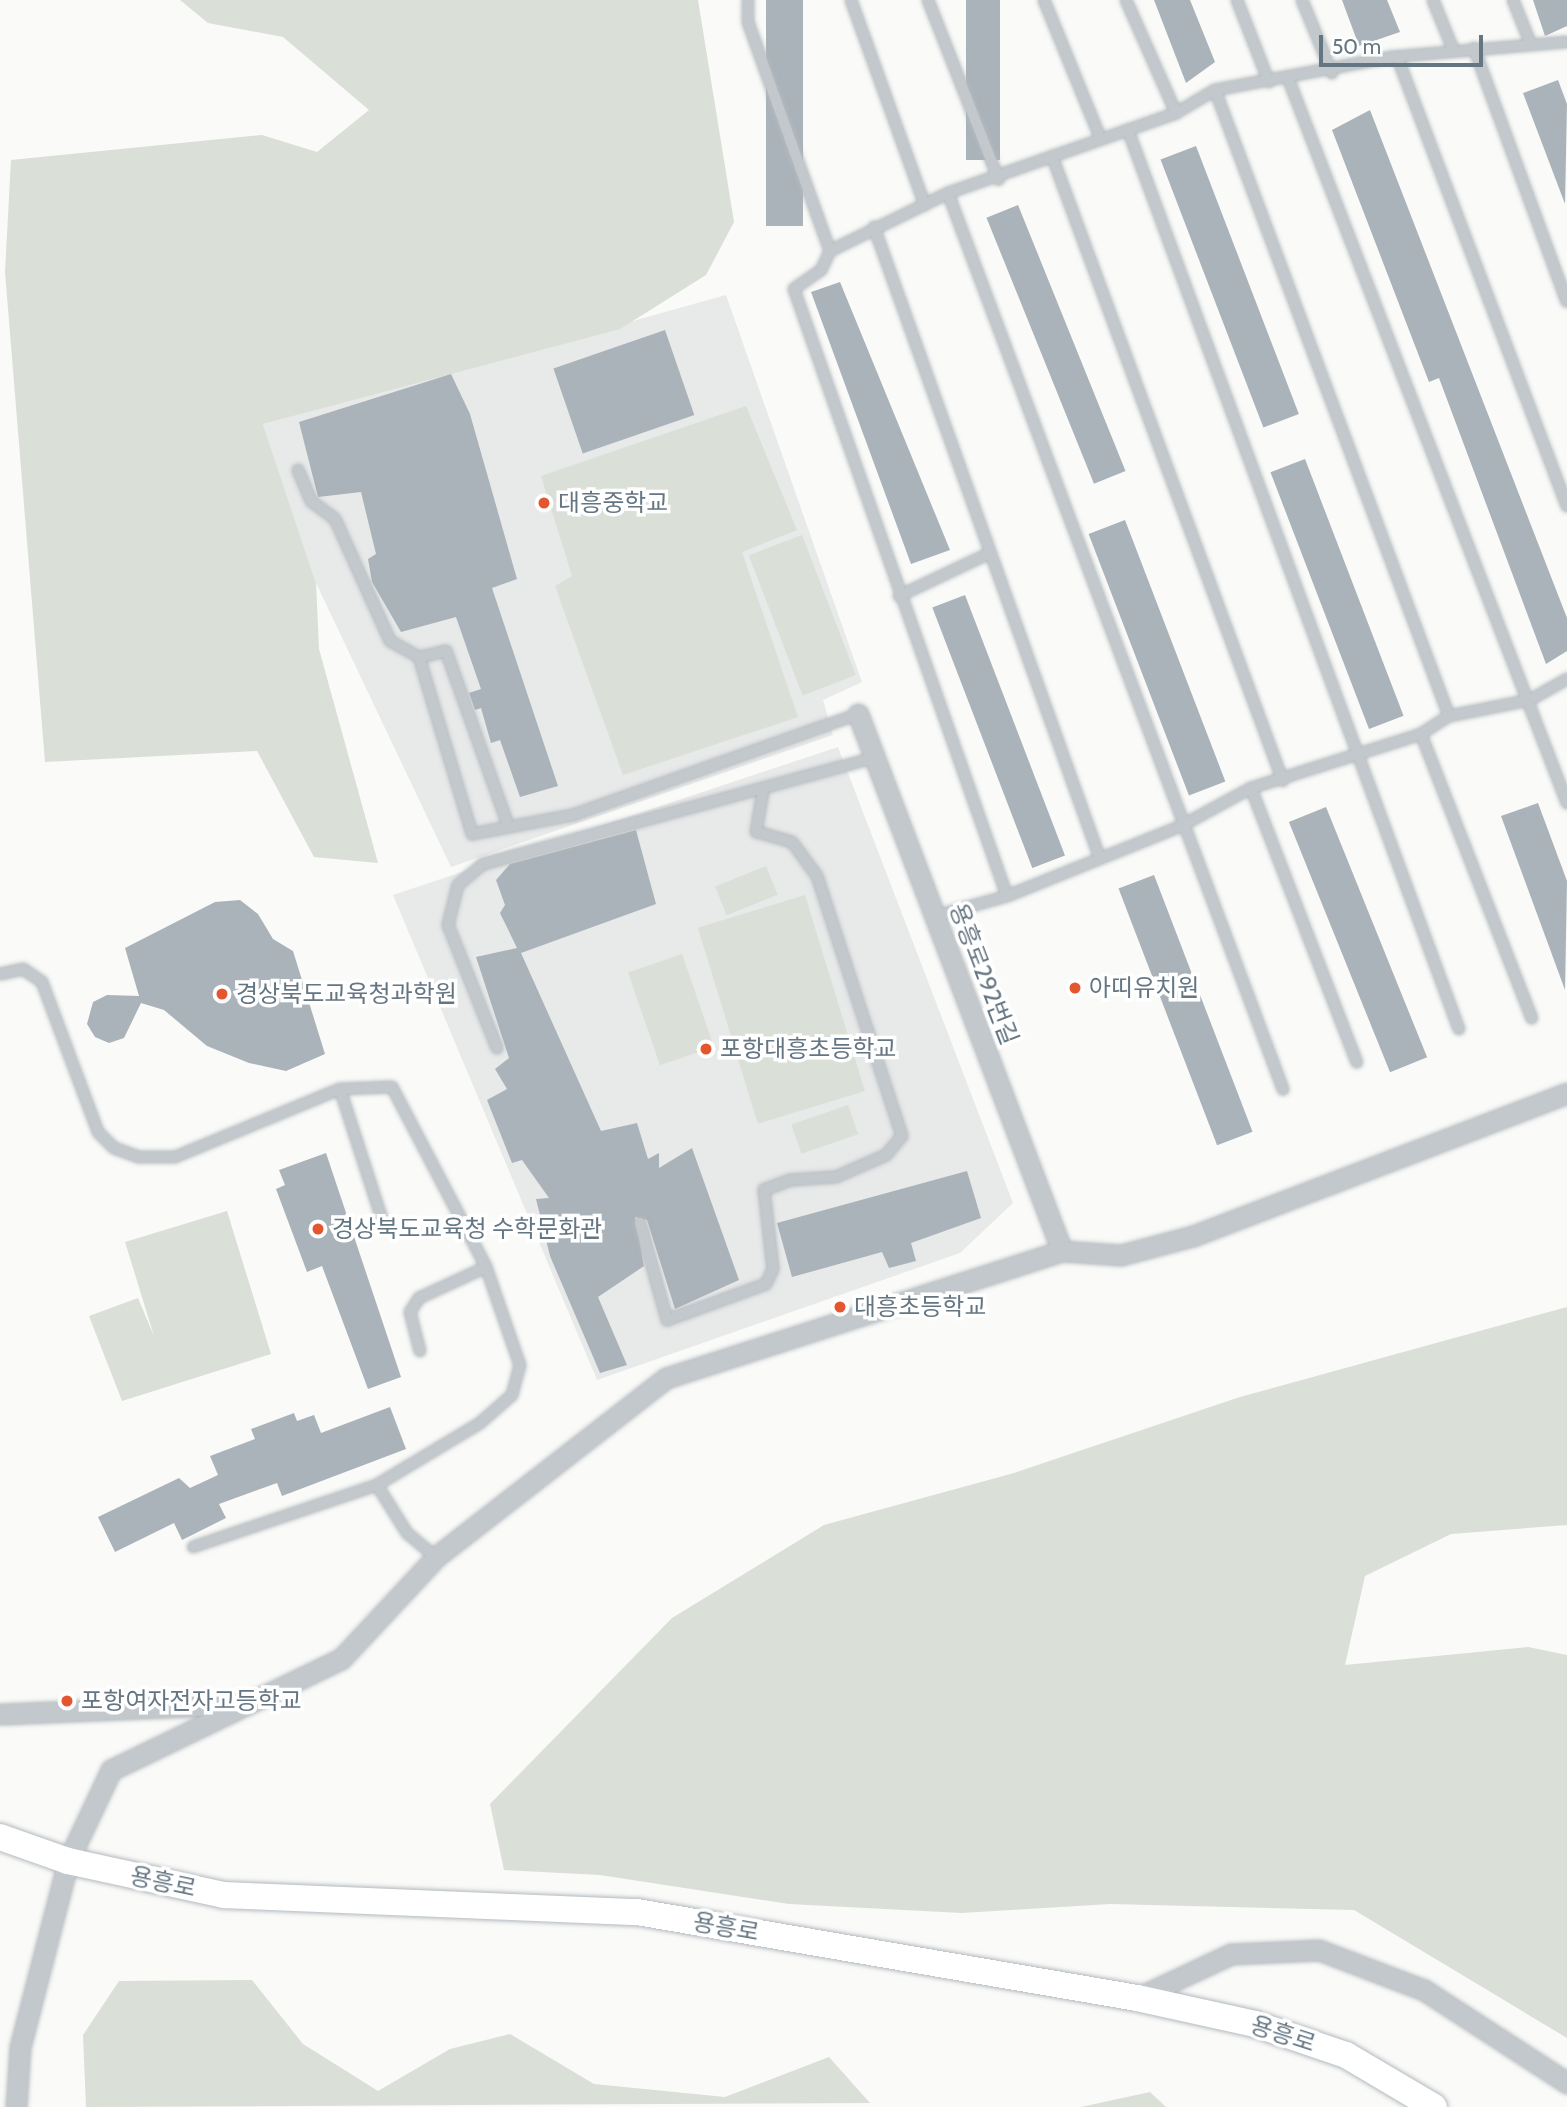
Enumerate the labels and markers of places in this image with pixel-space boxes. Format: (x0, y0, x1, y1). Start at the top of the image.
place label: 대흥중학교 (558, 489, 668, 517)
marker: 대흥중학교 (536, 495, 552, 511)
place label: 아띠유치원 (1089, 974, 1199, 1002)
place label: 경상북도교육청과학원 (236, 980, 457, 1008)
marker: 아띠유치원 (1067, 980, 1083, 996)
marker: 경상북도교육청과학원 (214, 986, 230, 1002)
place label: 포항대흥초등학교 (720, 1035, 897, 1063)
marker: 포항대흥초등학교 (698, 1041, 714, 1057)
place label: 경상북도교육청 수학문화관 (332, 1215, 602, 1243)
marker: 경상북도교육청 수학문화관 (310, 1221, 326, 1237)
place label: 대흥초등학교 (854, 1293, 986, 1321)
marker: 대흥초등학교 (832, 1299, 848, 1315)
place label: 포항여자전자고등학교 (81, 1687, 302, 1715)
marker: 포항여자전자고등학교 (59, 1693, 75, 1709)

